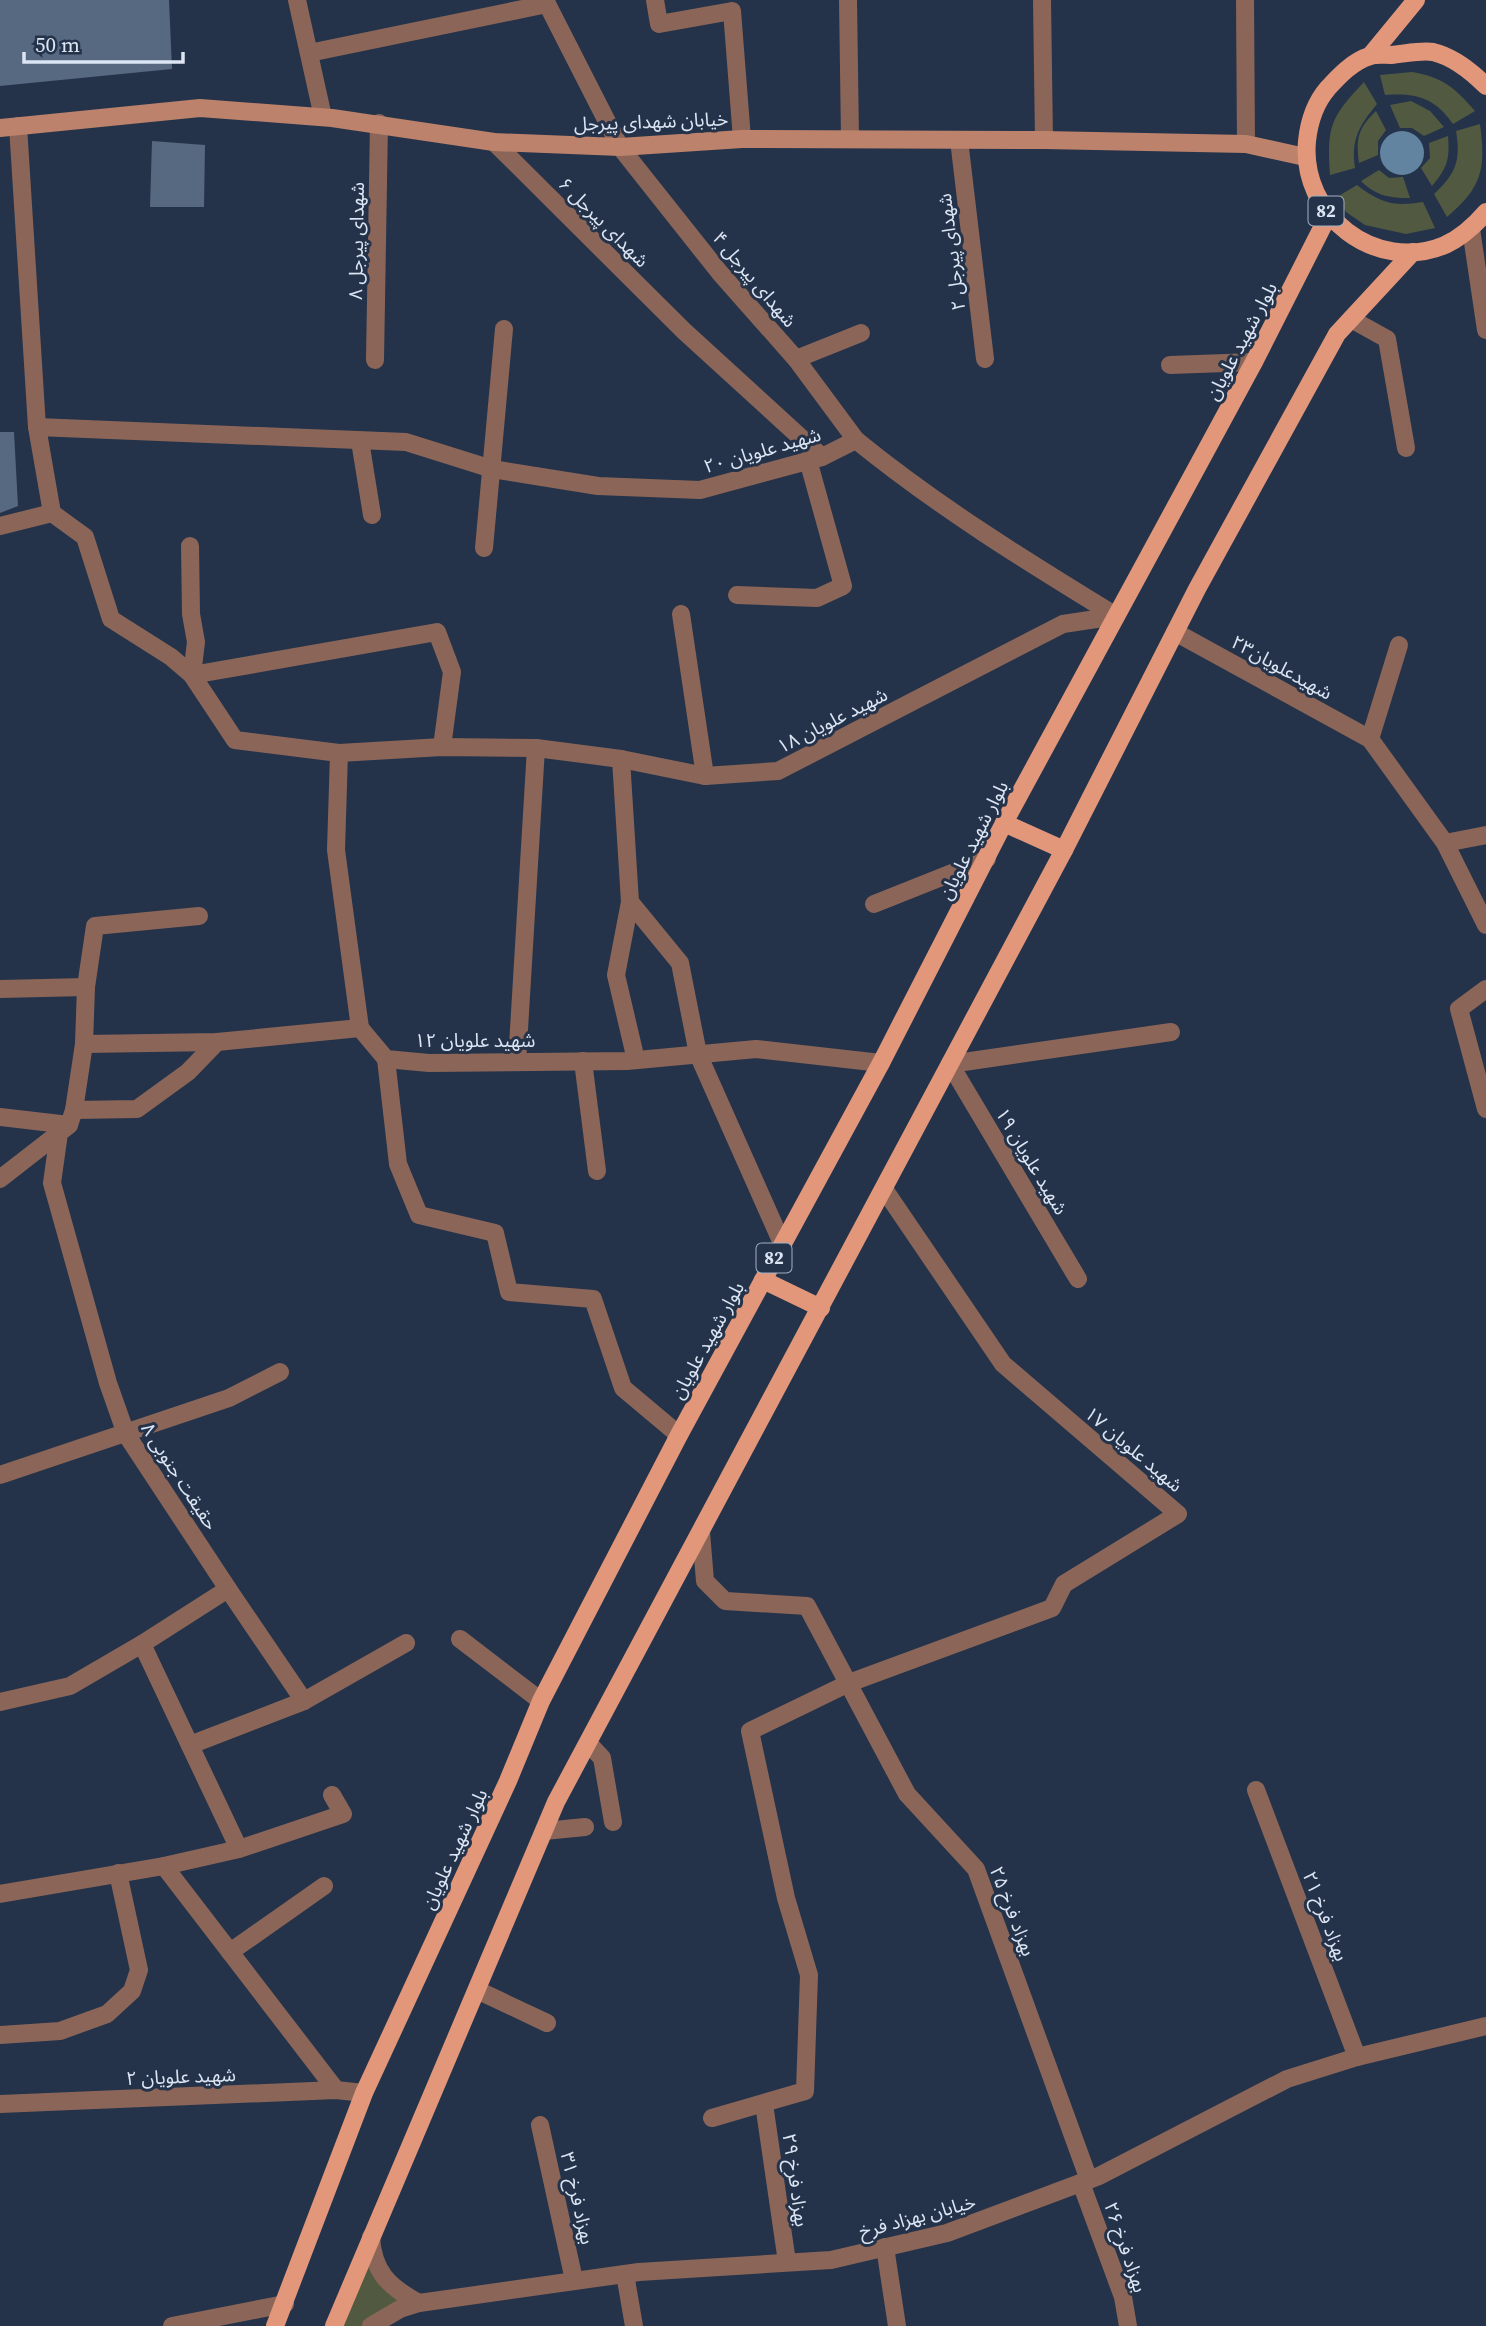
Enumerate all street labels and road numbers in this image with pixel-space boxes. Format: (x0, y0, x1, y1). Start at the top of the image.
street label: خیابان شهدای پیرجل (573, 105, 729, 137)
street label: شهدای پیرجل ۶ (553, 171, 655, 273)
street label: شهدای پیرجل ۸ (342, 182, 370, 300)
street label: شهدای پیرجل ۲ (931, 192, 971, 312)
road number: 82 (1308, 196, 1344, 226)
street label: شهدای پیرجل ۴ (707, 225, 803, 333)
street label: بلوار شهید علویان (1199, 277, 1283, 405)
street label: شهید علویان ۲۰ (700, 421, 824, 479)
street label: شهیدعلویان۲۳ (1227, 628, 1337, 706)
street label: شهید علویان ۱۸ (772, 681, 892, 759)
street label: بلوار شهید علویان (932, 776, 1014, 904)
street label: شهید علویان ۱۲ (415, 1027, 535, 1053)
street label: شهید علویان ۱۹ (990, 1103, 1074, 1219)
road number: 82 (756, 1244, 792, 1273)
street label: بلوار شهید علویان (664, 1277, 750, 1403)
street label: شهید علویان ۱۷ (1079, 1400, 1189, 1498)
street label: حقیقت جنوبی ۸ (136, 1417, 224, 1535)
street label: بلوار شهید علویان (415, 1784, 493, 1914)
street label: بهزاد فرخ ۲۵ (983, 1862, 1042, 1960)
street label: بهزاد فرخ ۲۱ (1296, 1867, 1355, 1965)
street label: شهید علویان ۲ (126, 2061, 236, 2091)
street label: بهزاد فرخ ۲۹ (776, 2132, 815, 2229)
street label: بهزاد فرخ ۳۱ (554, 2149, 601, 2247)
street label: خیابان بهزاد فرخ (856, 2188, 979, 2245)
street label: بهزاد فرخ ۲۶ (1097, 2198, 1154, 2296)

